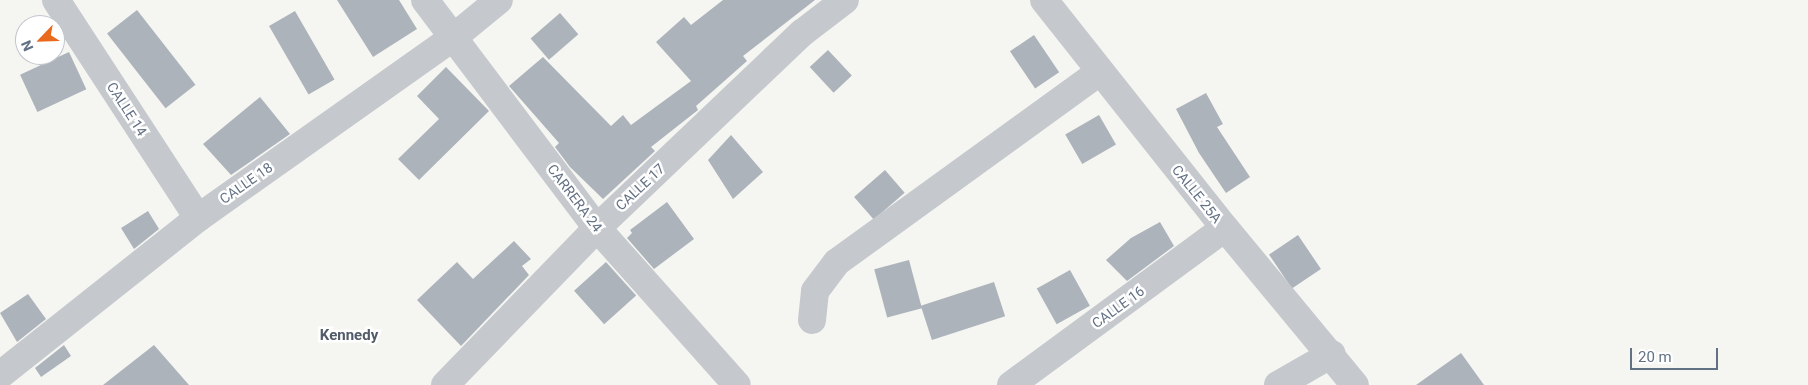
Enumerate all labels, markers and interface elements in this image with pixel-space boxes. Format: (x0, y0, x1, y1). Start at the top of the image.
north arrow (15, 15, 65, 65)
text: N (18, 38, 37, 53)
street label: CALLE 14 (103, 79, 151, 139)
street label: CALLE 18 (216, 159, 276, 207)
street label: CALLE 17 (612, 160, 668, 214)
street label: CARRERA 24 (544, 161, 606, 235)
street label: CALLE 25A (1169, 162, 1225, 226)
street label: CALLE 16 (1089, 282, 1147, 332)
district label: Kennedy (320, 327, 378, 345)
scale bar (1633, 338, 1720, 370)
text: 20 m (1638, 348, 1672, 366)

